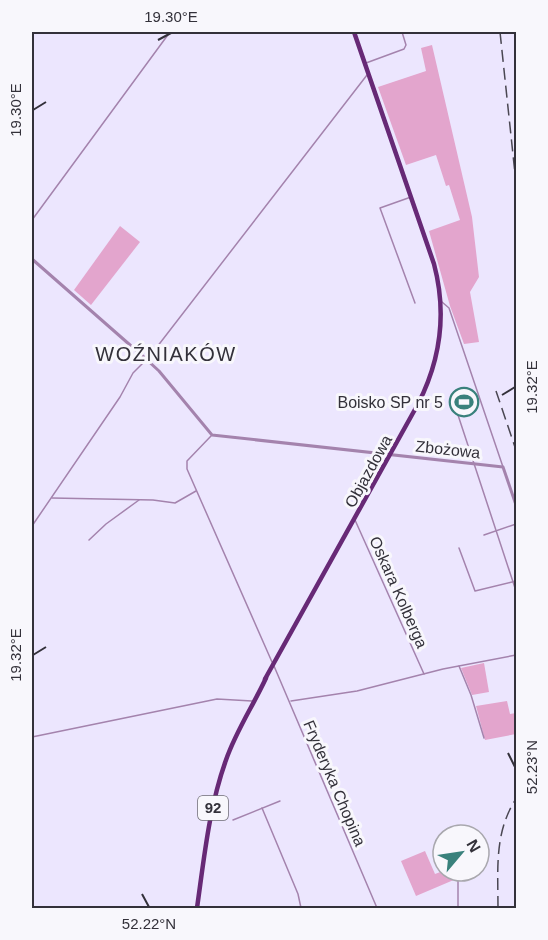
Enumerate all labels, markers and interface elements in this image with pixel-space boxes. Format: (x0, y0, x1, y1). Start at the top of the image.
text: 19.30°E (144, 8, 198, 25)
text: 19.30°E (7, 83, 24, 137)
district label: WOŹNIAKÓW (95, 343, 237, 365)
text: 19.32°E (523, 360, 540, 414)
sports icon: Boisko SP nr 5 (448, 386, 480, 418)
place label: Boisko SP nr 5 (337, 394, 443, 411)
street label: Objazdowa (342, 432, 395, 510)
street label: Zbożowa (415, 438, 481, 461)
street label: Oskara Kolberga (366, 534, 431, 651)
text: 19.32°E (7, 628, 24, 682)
street label: Fryderyka Chopina (300, 718, 369, 849)
text: 52.23°N (523, 740, 540, 794)
road number: 92 (198, 796, 228, 820)
north arrow (431, 823, 491, 883)
text: N (463, 837, 484, 855)
text: 52.22°N (122, 915, 176, 932)

